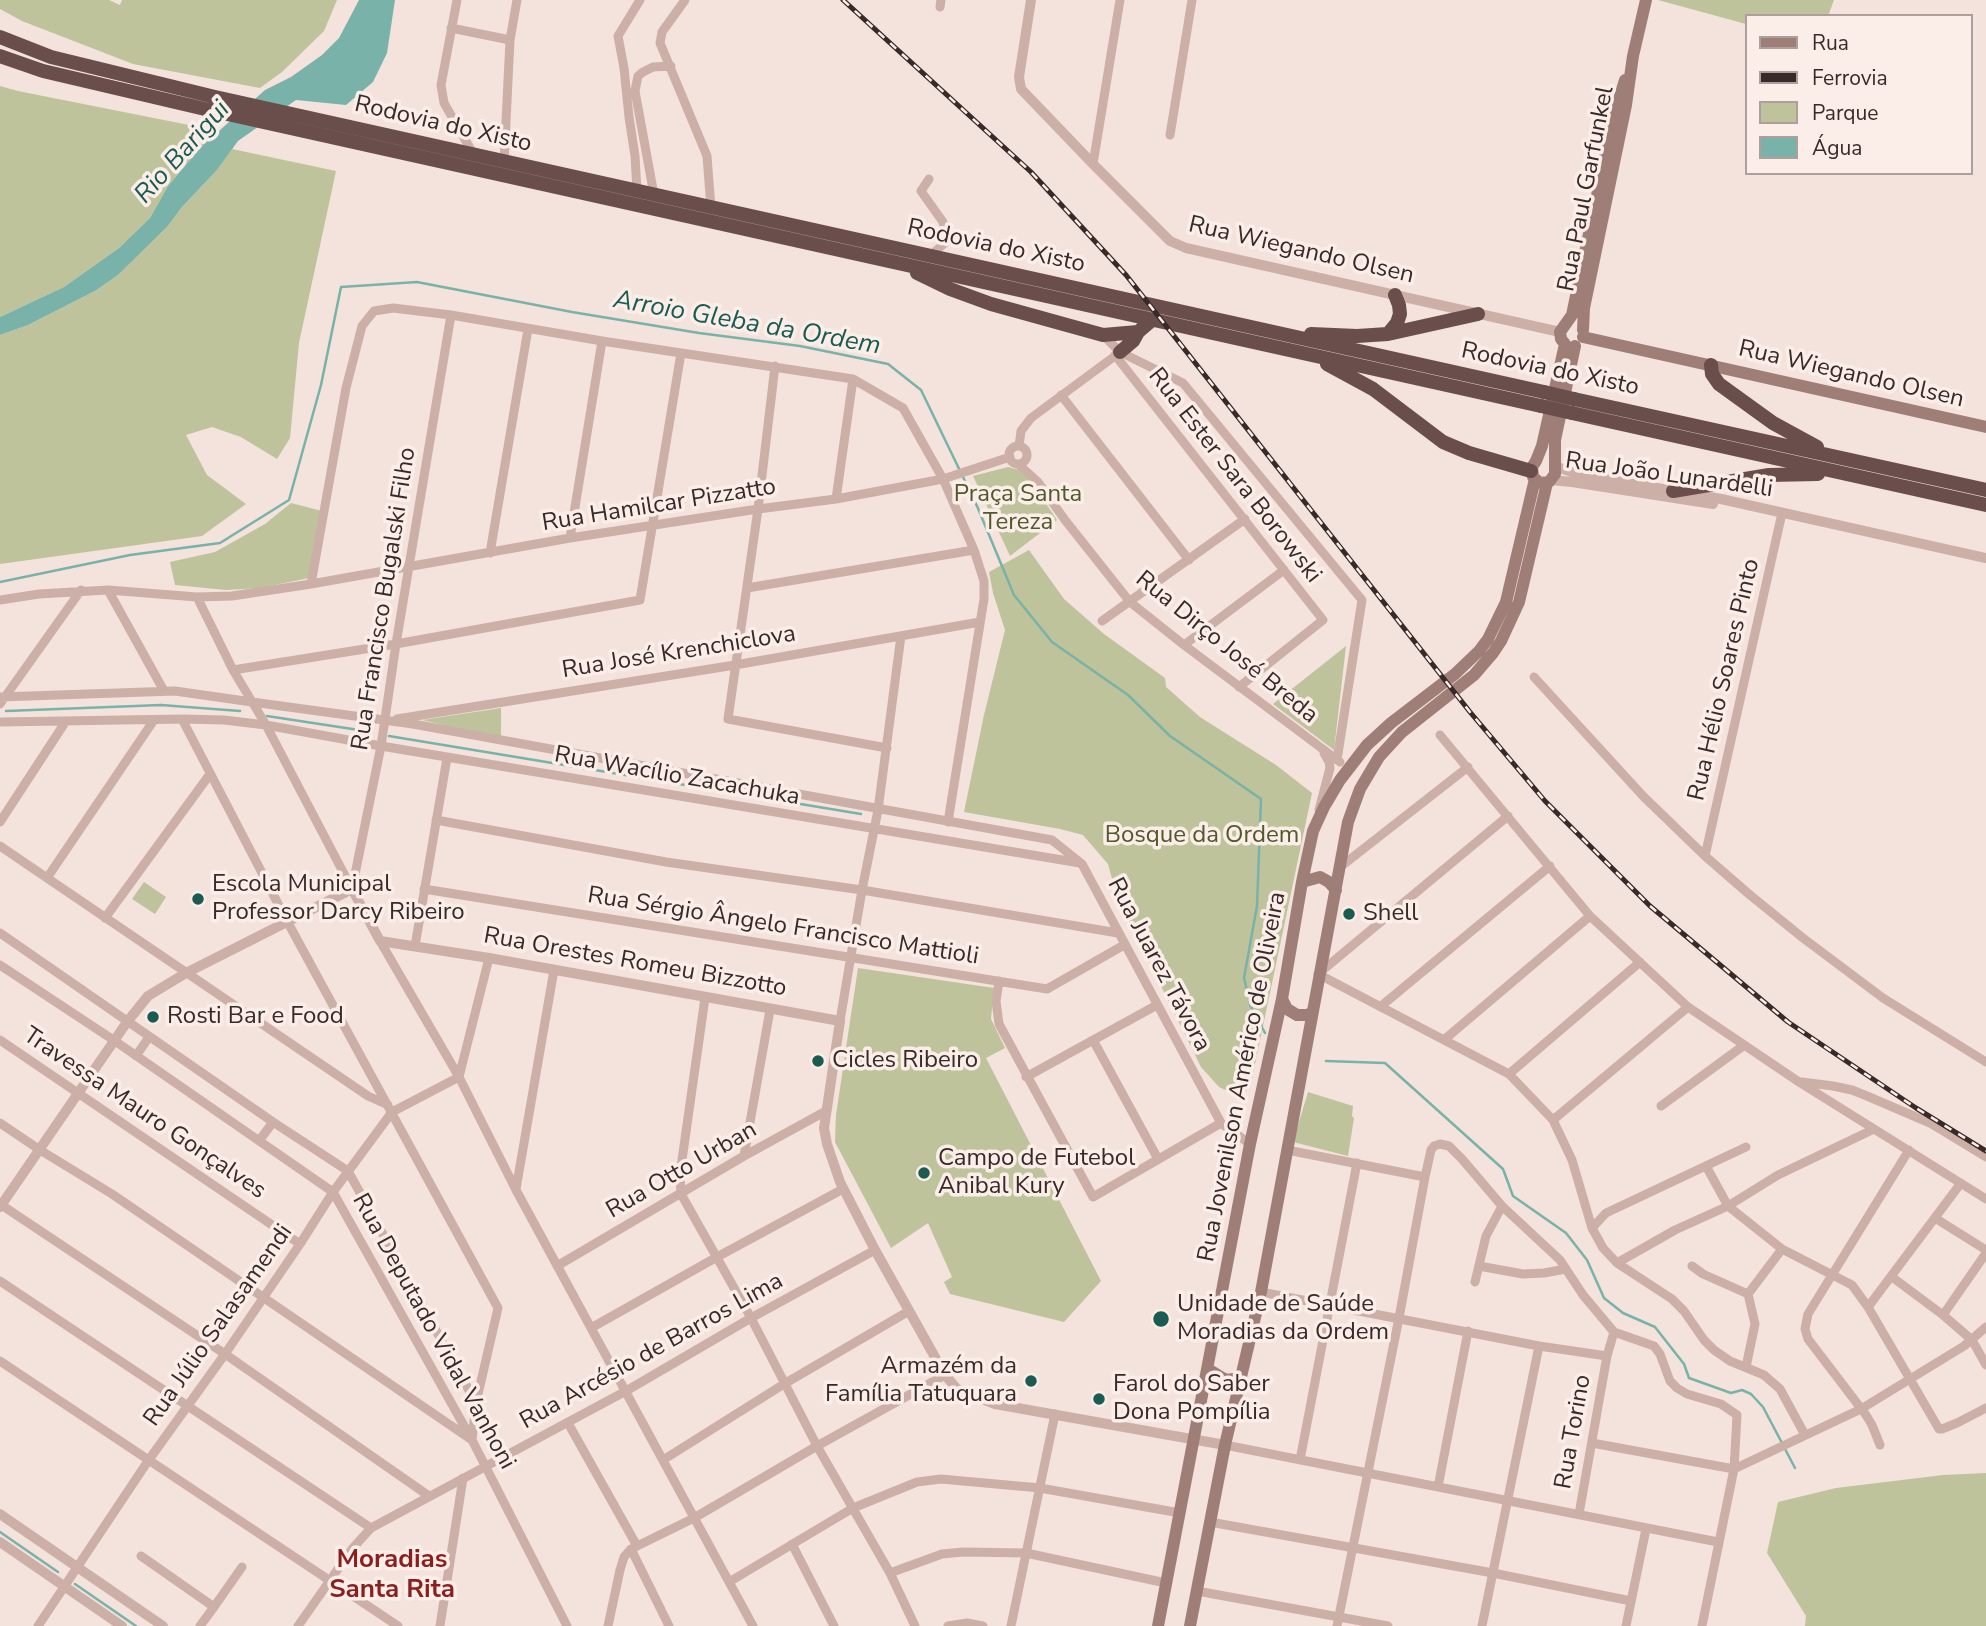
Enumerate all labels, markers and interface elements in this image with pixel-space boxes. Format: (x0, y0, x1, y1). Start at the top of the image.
legend (1744, 14, 1972, 175)
text: Rua (1812, 29, 1849, 57)
text: Ferrovia (1812, 64, 1888, 92)
street label: Rua Paul Garfunkel (1553, 84, 1621, 294)
street label: Rodovia do Xisto (352, 91, 534, 159)
water label: Rio Barigui (129, 95, 237, 211)
text: Parque (1812, 99, 1879, 127)
text: Água (1812, 134, 1862, 162)
street label: Rua Wiegando Olsen (1186, 211, 1416, 291)
street label: Rodovia do Xisto (905, 214, 1087, 280)
water label: Arroio Gleba da Ordem (611, 285, 883, 363)
street label: Rua Wiegando Olsen (1736, 335, 1966, 415)
street label: Rodovia do Xisto (1459, 337, 1641, 403)
street label: Rua Ester Sara Borowski (1141, 363, 1327, 589)
street label: Rua Francisco Bugalski Filho (347, 445, 423, 753)
street label: Rua João Lunardelli (1563, 447, 1775, 505)
street label: Rua Hamilcar Pizzatto (540, 473, 778, 539)
park label: Praça Santa Tereza (954, 481, 1082, 537)
street label: Rua Hélio Soares Pinto (1683, 556, 1767, 804)
street label: Rua Dirço José Breda (1129, 566, 1323, 730)
street label: Rua José Krenchiclova (560, 620, 798, 686)
street label: Rua Wacílio Zacachuka (552, 741, 802, 813)
park label: Bosque da Ordem (1105, 822, 1299, 850)
place label: Escola Municipal Professor Darcy Ribeiro (212, 871, 465, 927)
street label: Rua Juarez Távora (1100, 873, 1216, 1057)
street label: Rua Sérgio Ângelo Francisco Mattioli (585, 882, 981, 972)
street label: Rua Jovenilson Américo de Oliveira (1193, 890, 1293, 1264)
marker: Escola Municipal Professor Darcy Ribeiro (190, 891, 206, 907)
place label: Shell (1363, 900, 1418, 928)
marker: Shell (1341, 906, 1357, 922)
street label: Rua Orestes Romeu Bizzotto (481, 922, 789, 1004)
place label: Rosti Bar e Food (167, 1003, 344, 1031)
marker: Rosti Bar e Food (145, 1009, 161, 1025)
street label: Travessa Mauro Gonçalves (17, 1022, 271, 1206)
place label: Cicles Ribeiro (832, 1047, 978, 1075)
marker: Cicles Ribeiro (810, 1053, 826, 1069)
street label: Rua Otto Urban (602, 1116, 762, 1226)
place label: Campo de Futebol Anibal Kury (938, 1145, 1135, 1201)
marker: Campo de Futebol Anibal Kury (916, 1165, 932, 1181)
street label: Rua Deputado Vidal Vanhoni (345, 1189, 521, 1475)
street label: Rua Júlio Salasamendi (138, 1219, 300, 1433)
street label: Rua Arcésio de Barros Lima (515, 1268, 789, 1436)
place label: Unidade de Saúde Moradias da Ordem (1177, 1291, 1389, 1347)
marker: Unidade de Saúde Moradias da Ordem (1151, 1309, 1171, 1329)
place label: Armazém da Família Tatuquara (825, 1353, 1017, 1409)
place label: Farol do Saber Dona Pompília (1113, 1371, 1271, 1427)
marker: Armazém da Família Tatuquara (1023, 1373, 1039, 1389)
street label: Rua Torino (1550, 1373, 1598, 1491)
marker: Farol do Saber Dona Pompília (1091, 1391, 1107, 1407)
district label: Moradias Santa Rita (329, 1545, 455, 1606)

